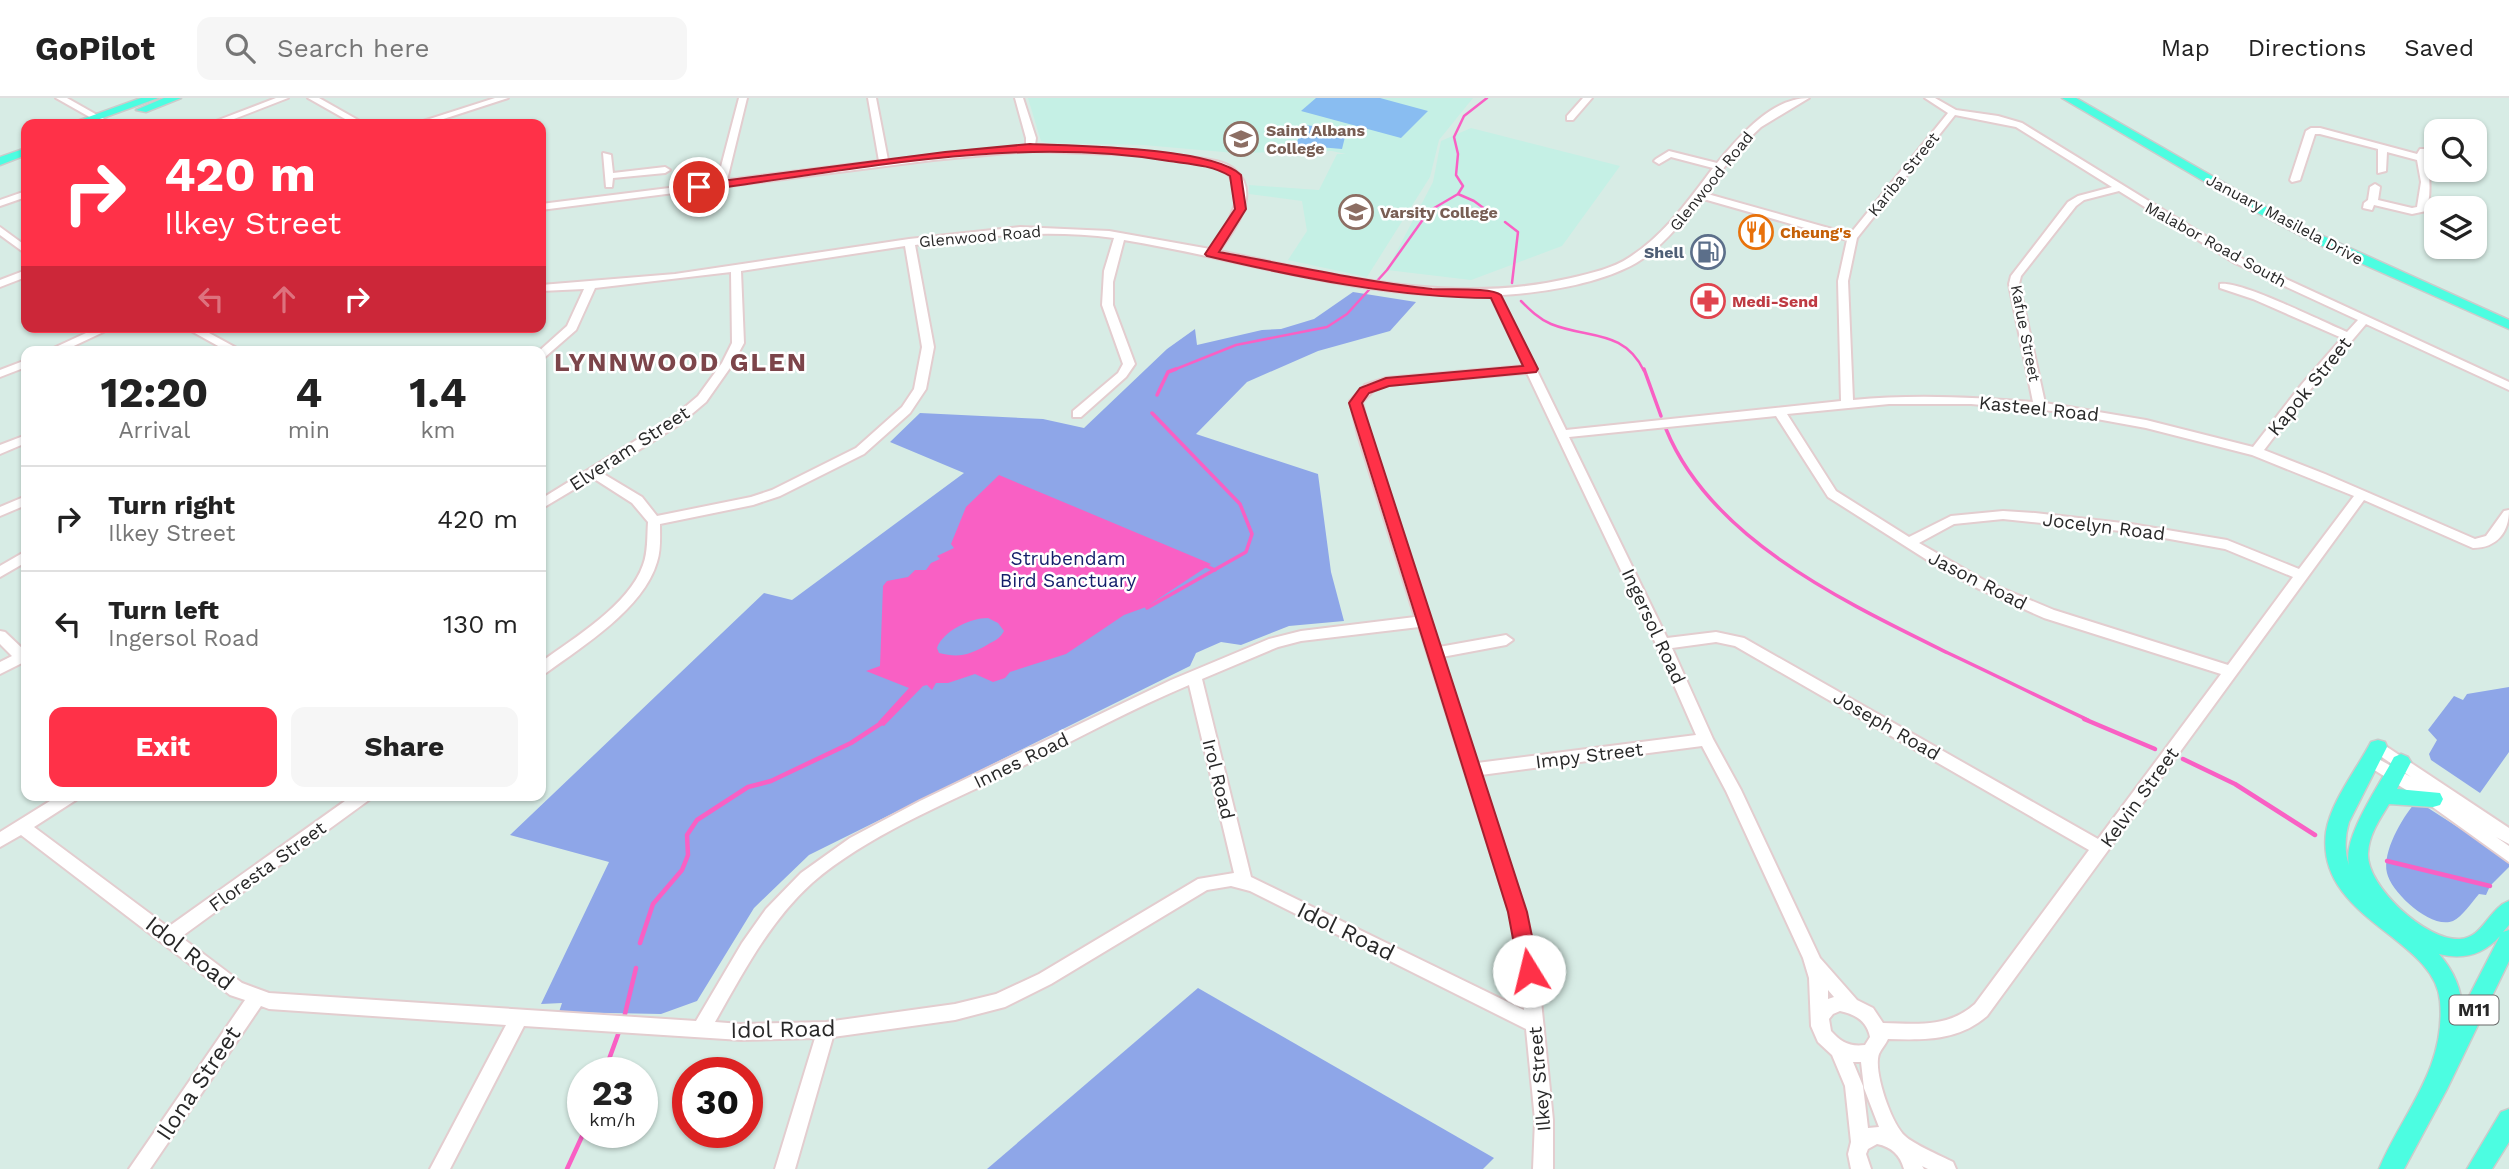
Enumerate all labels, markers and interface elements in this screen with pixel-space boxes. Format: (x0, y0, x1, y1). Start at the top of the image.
search box (197, 17, 687, 80)
text: GoPilot (35, 29, 155, 68)
icon: search (221, 29, 259, 67)
text: Search here (277, 33, 429, 63)
text: Map (2161, 34, 2210, 62)
text: Directions (2248, 34, 2366, 62)
text: Saved (2404, 34, 2474, 62)
map controls (2424, 119, 2487, 259)
button: search (2424, 119, 2487, 182)
school or university icon: Saint Albans College (1222, 120, 1260, 158)
place label: Saint Albans College (1266, 121, 1365, 158)
street label: Glenwood Road (1666, 128, 1757, 235)
street label: Kariba Street (1864, 128, 1943, 220)
text: 420 m (164, 145, 316, 203)
icon: right (49, 147, 140, 238)
pin (669, 157, 729, 217)
icon: arrive (680, 168, 718, 206)
street label: January Masilela Drive (2203, 170, 2366, 269)
school or university icon: Varsity College (1337, 193, 1375, 231)
button: layers (2424, 196, 2487, 259)
street label: Malabor Road South (2142, 198, 2290, 291)
place label: Varsity College (1380, 203, 1498, 222)
text: Ilkey Street (164, 204, 341, 242)
restaurant icon: Cheung's (1737, 213, 1775, 251)
street label: Glenwood Road (918, 222, 1042, 251)
place label: Cheung's (1780, 223, 1852, 242)
fuel station icon: Shell (1689, 233, 1727, 271)
place label: Shell (1644, 243, 1685, 262)
icon: left (192, 280, 230, 318)
icon: ahead (265, 280, 303, 318)
icon: right (338, 280, 376, 318)
pharmacy icon: Medi-Send (1689, 282, 1727, 320)
street label: Kafue Street (2007, 283, 2044, 383)
place label: Medi-Send (1732, 292, 1818, 311)
street label: Kapok Street (2263, 332, 2356, 440)
district label: LYNNWOOD GLEN (554, 347, 808, 377)
text: 12:20 (100, 368, 208, 417)
text: 4 (295, 368, 322, 417)
text: 1.4 (409, 368, 467, 417)
street label: Kasteel Road (1978, 391, 2100, 426)
street label: Elveram Street (565, 401, 694, 496)
text: Arrival (118, 417, 190, 444)
text: min (288, 417, 330, 444)
text: km (421, 417, 455, 444)
text: Turn right (108, 490, 235, 520)
icon: right (49, 500, 87, 538)
text: 420 m (437, 504, 518, 534)
street label: Jocelyn Road (2041, 508, 2167, 545)
text: Ilkey Street (108, 520, 235, 547)
street label: Jason Road (1925, 546, 2031, 615)
park label: Strubendam Bird Sanctuary (1000, 547, 1136, 592)
street label: Ingersol Road (1617, 565, 1690, 688)
text: Turn left (108, 595, 219, 625)
icon: left (49, 605, 87, 643)
text: 130 m (443, 609, 518, 639)
text: Ingersol Road (108, 625, 259, 652)
street label: Joseph Road (1829, 686, 1944, 765)
button: Exit (49, 707, 277, 787)
button: Share (291, 707, 518, 787)
street label: Innes Road (970, 728, 1072, 793)
street label: Irol Road (1197, 736, 1240, 822)
street label: Impy Street (1534, 737, 1644, 774)
street label: Kelvin Street (2095, 743, 2184, 852)
street label: Floresta Street (204, 816, 330, 917)
street label: Idol Road (1293, 896, 1399, 967)
street label: Idol Road (140, 910, 239, 996)
position arrow (1492, 934, 1566, 1008)
road number: M11 (2450, 995, 2498, 1024)
street label: Idol Road (730, 1015, 836, 1044)
street label: Ilona Street (151, 1021, 247, 1145)
street label: Ilkey Street (1523, 1025, 1556, 1132)
speed limit sign: 30 (672, 1057, 763, 1148)
text: 23 (592, 1072, 633, 1114)
text: km/h (589, 1109, 636, 1130)

